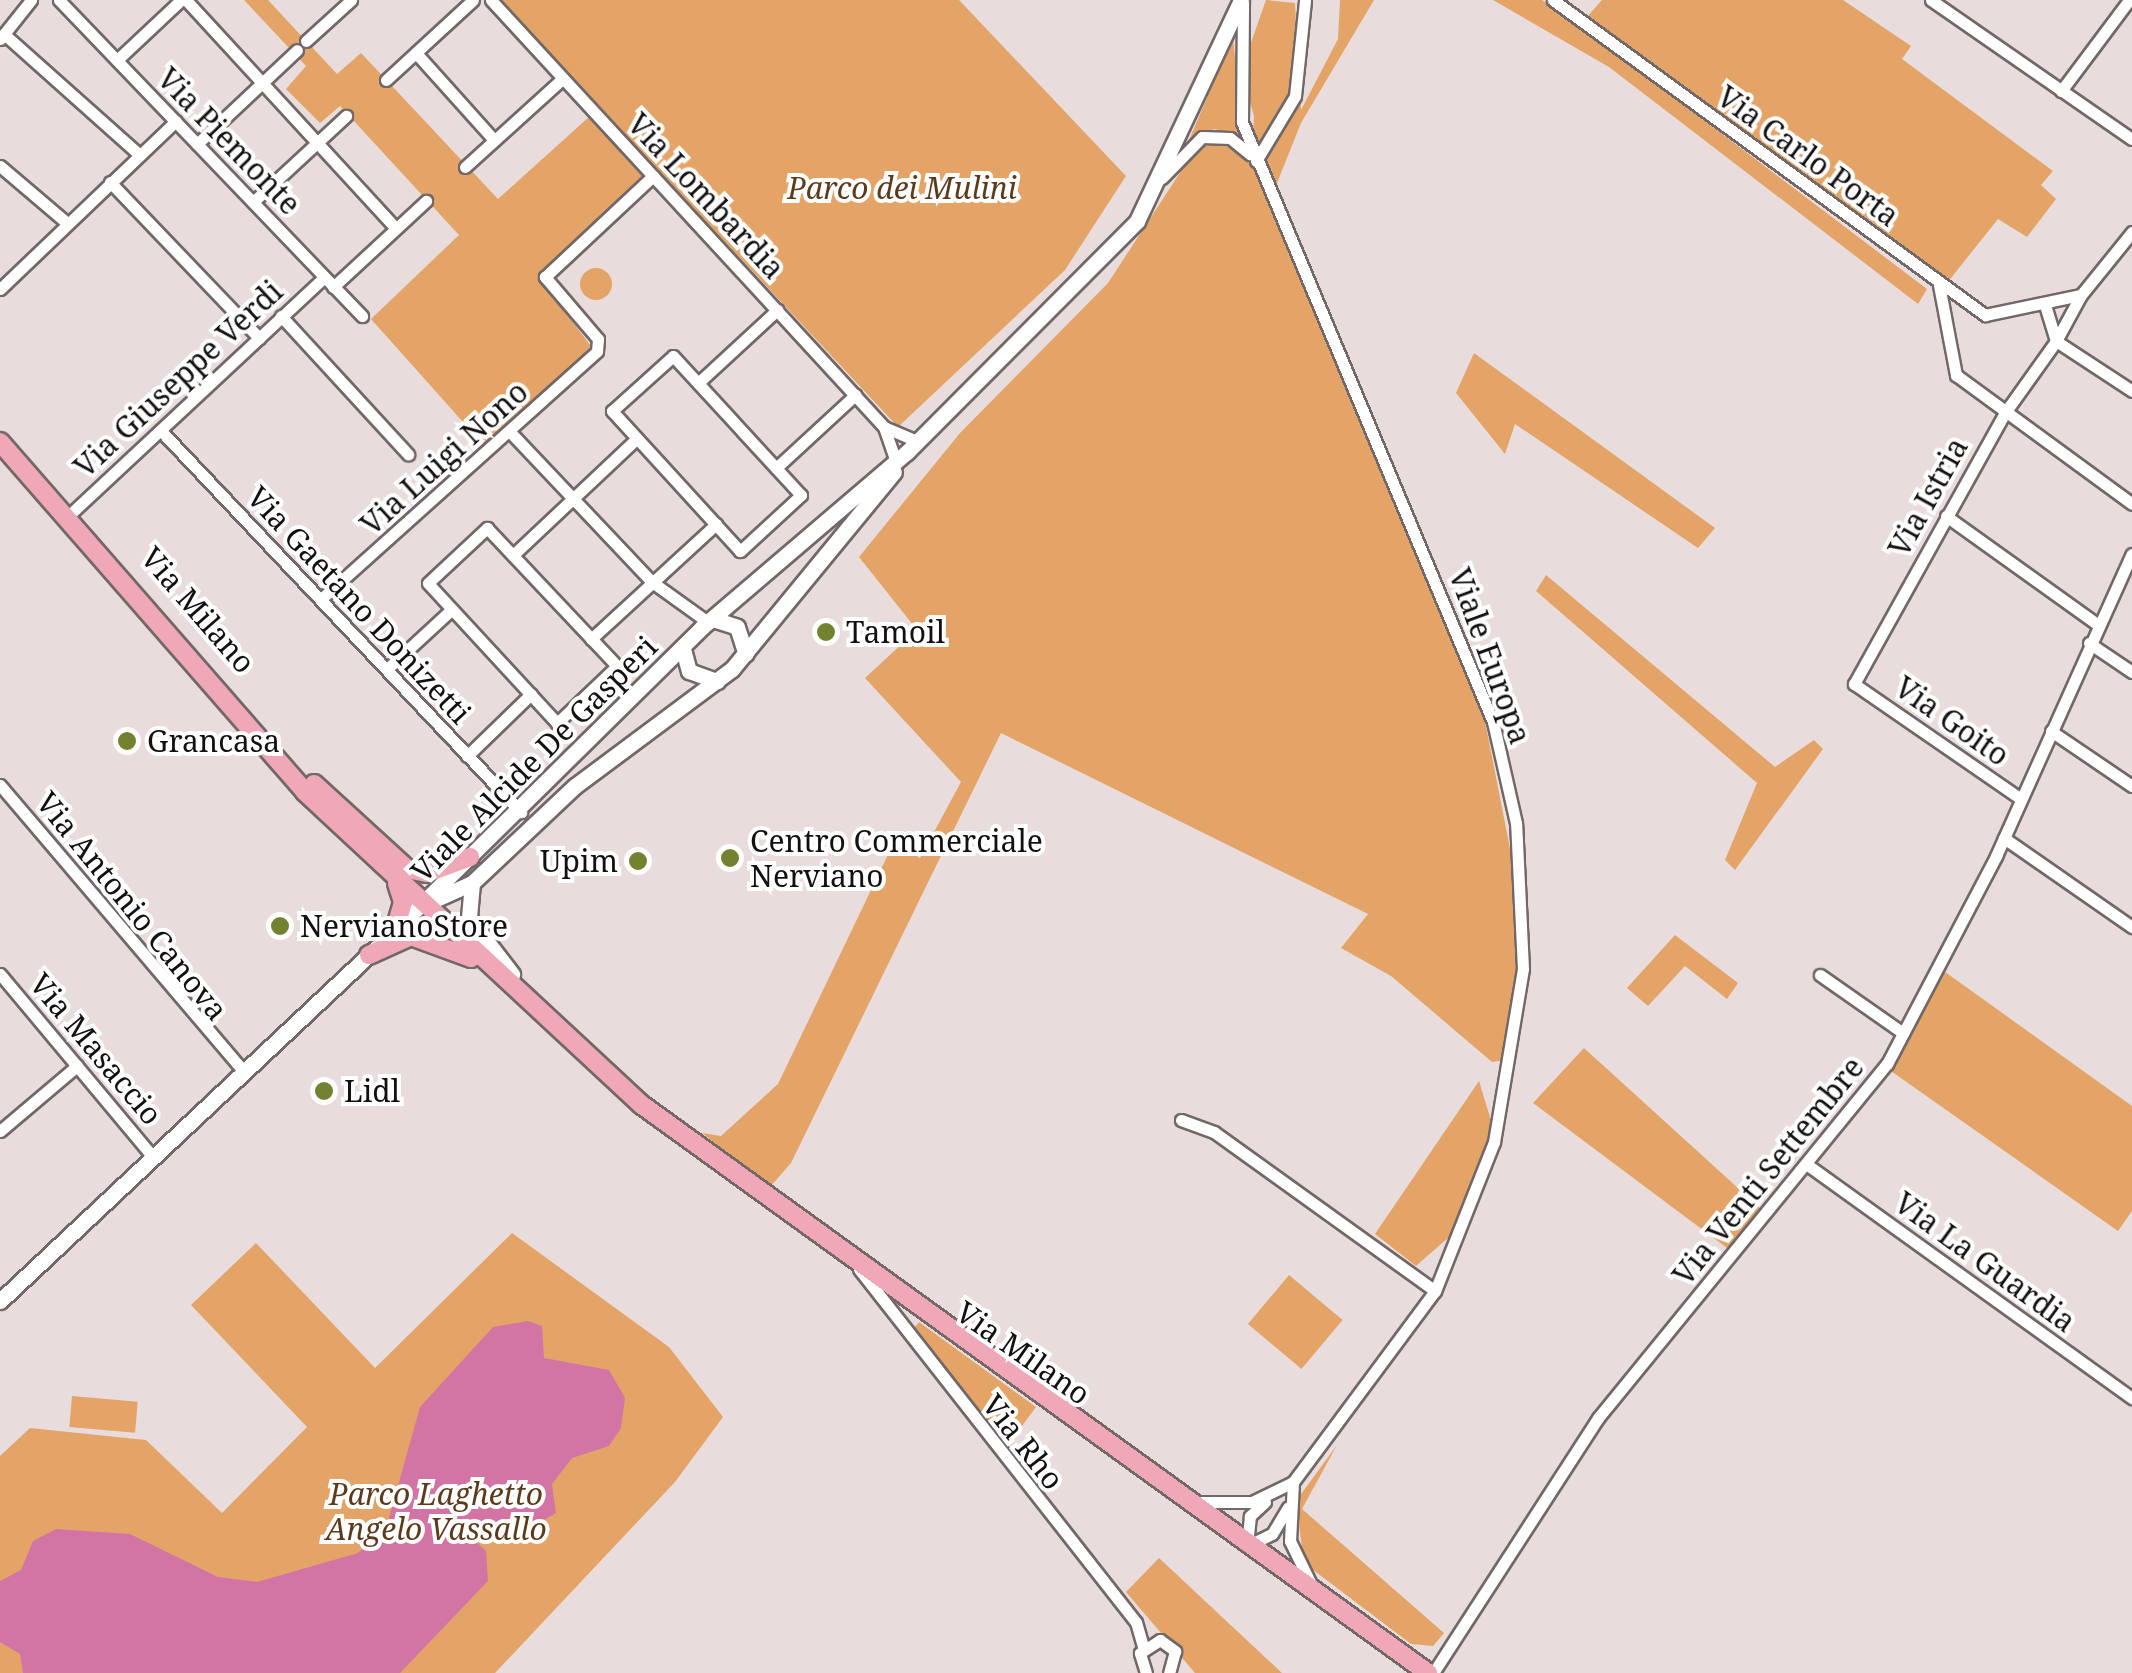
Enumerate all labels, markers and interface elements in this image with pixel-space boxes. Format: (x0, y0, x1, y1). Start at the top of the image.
street label: Via Piemonte (150, 60, 308, 222)
street label: Via Carlo Porta (1710, 78, 1906, 234)
street label: Via Lombardia (620, 106, 792, 286)
park label: Parco dei Mulini (787, 170, 1017, 206)
street label: Via Giuseppe Verdi (66, 273, 290, 485)
street label: Via Luigi Nono (353, 374, 535, 542)
street label: Via Istria (1881, 431, 1975, 563)
street label: Via Gaetano Donizetti (240, 479, 478, 731)
street label: Via Milano (134, 540, 262, 680)
street label: Viale Europa (1442, 563, 1538, 749)
place label: Tamoil (846, 614, 945, 650)
marker: Tamoil (815, 621, 837, 643)
street label: Viale Alcide De Gasperi (404, 629, 664, 889)
street label: Via Goito (1888, 669, 2016, 773)
place label: Grancasa (147, 723, 280, 759)
marker: Grancasa (116, 730, 138, 752)
street label: Via Antonio Canova (29, 785, 235, 1027)
place label: Centro Commerciale Nerviano (750, 823, 1043, 894)
place label: Upim (540, 843, 618, 879)
marker: Centro Commerciale Nerviano (719, 847, 741, 869)
marker: Upim (627, 850, 649, 872)
place label: NervianoStore (300, 908, 508, 944)
marker: NervianoStore (269, 915, 291, 937)
street label: Via Masaccio (22, 966, 170, 1132)
street label: Via Venti Settembre (1665, 1050, 1871, 1292)
place label: Lidl (344, 1073, 400, 1109)
marker: Lidl (313, 1080, 335, 1102)
street label: Via La Guardia (1888, 1184, 2082, 1340)
street label: Via Milano (949, 1294, 1097, 1412)
street label: Via Rho (975, 1387, 1071, 1497)
park label: Parco Laghetto Angelo Vassallo (325, 1476, 547, 1546)

